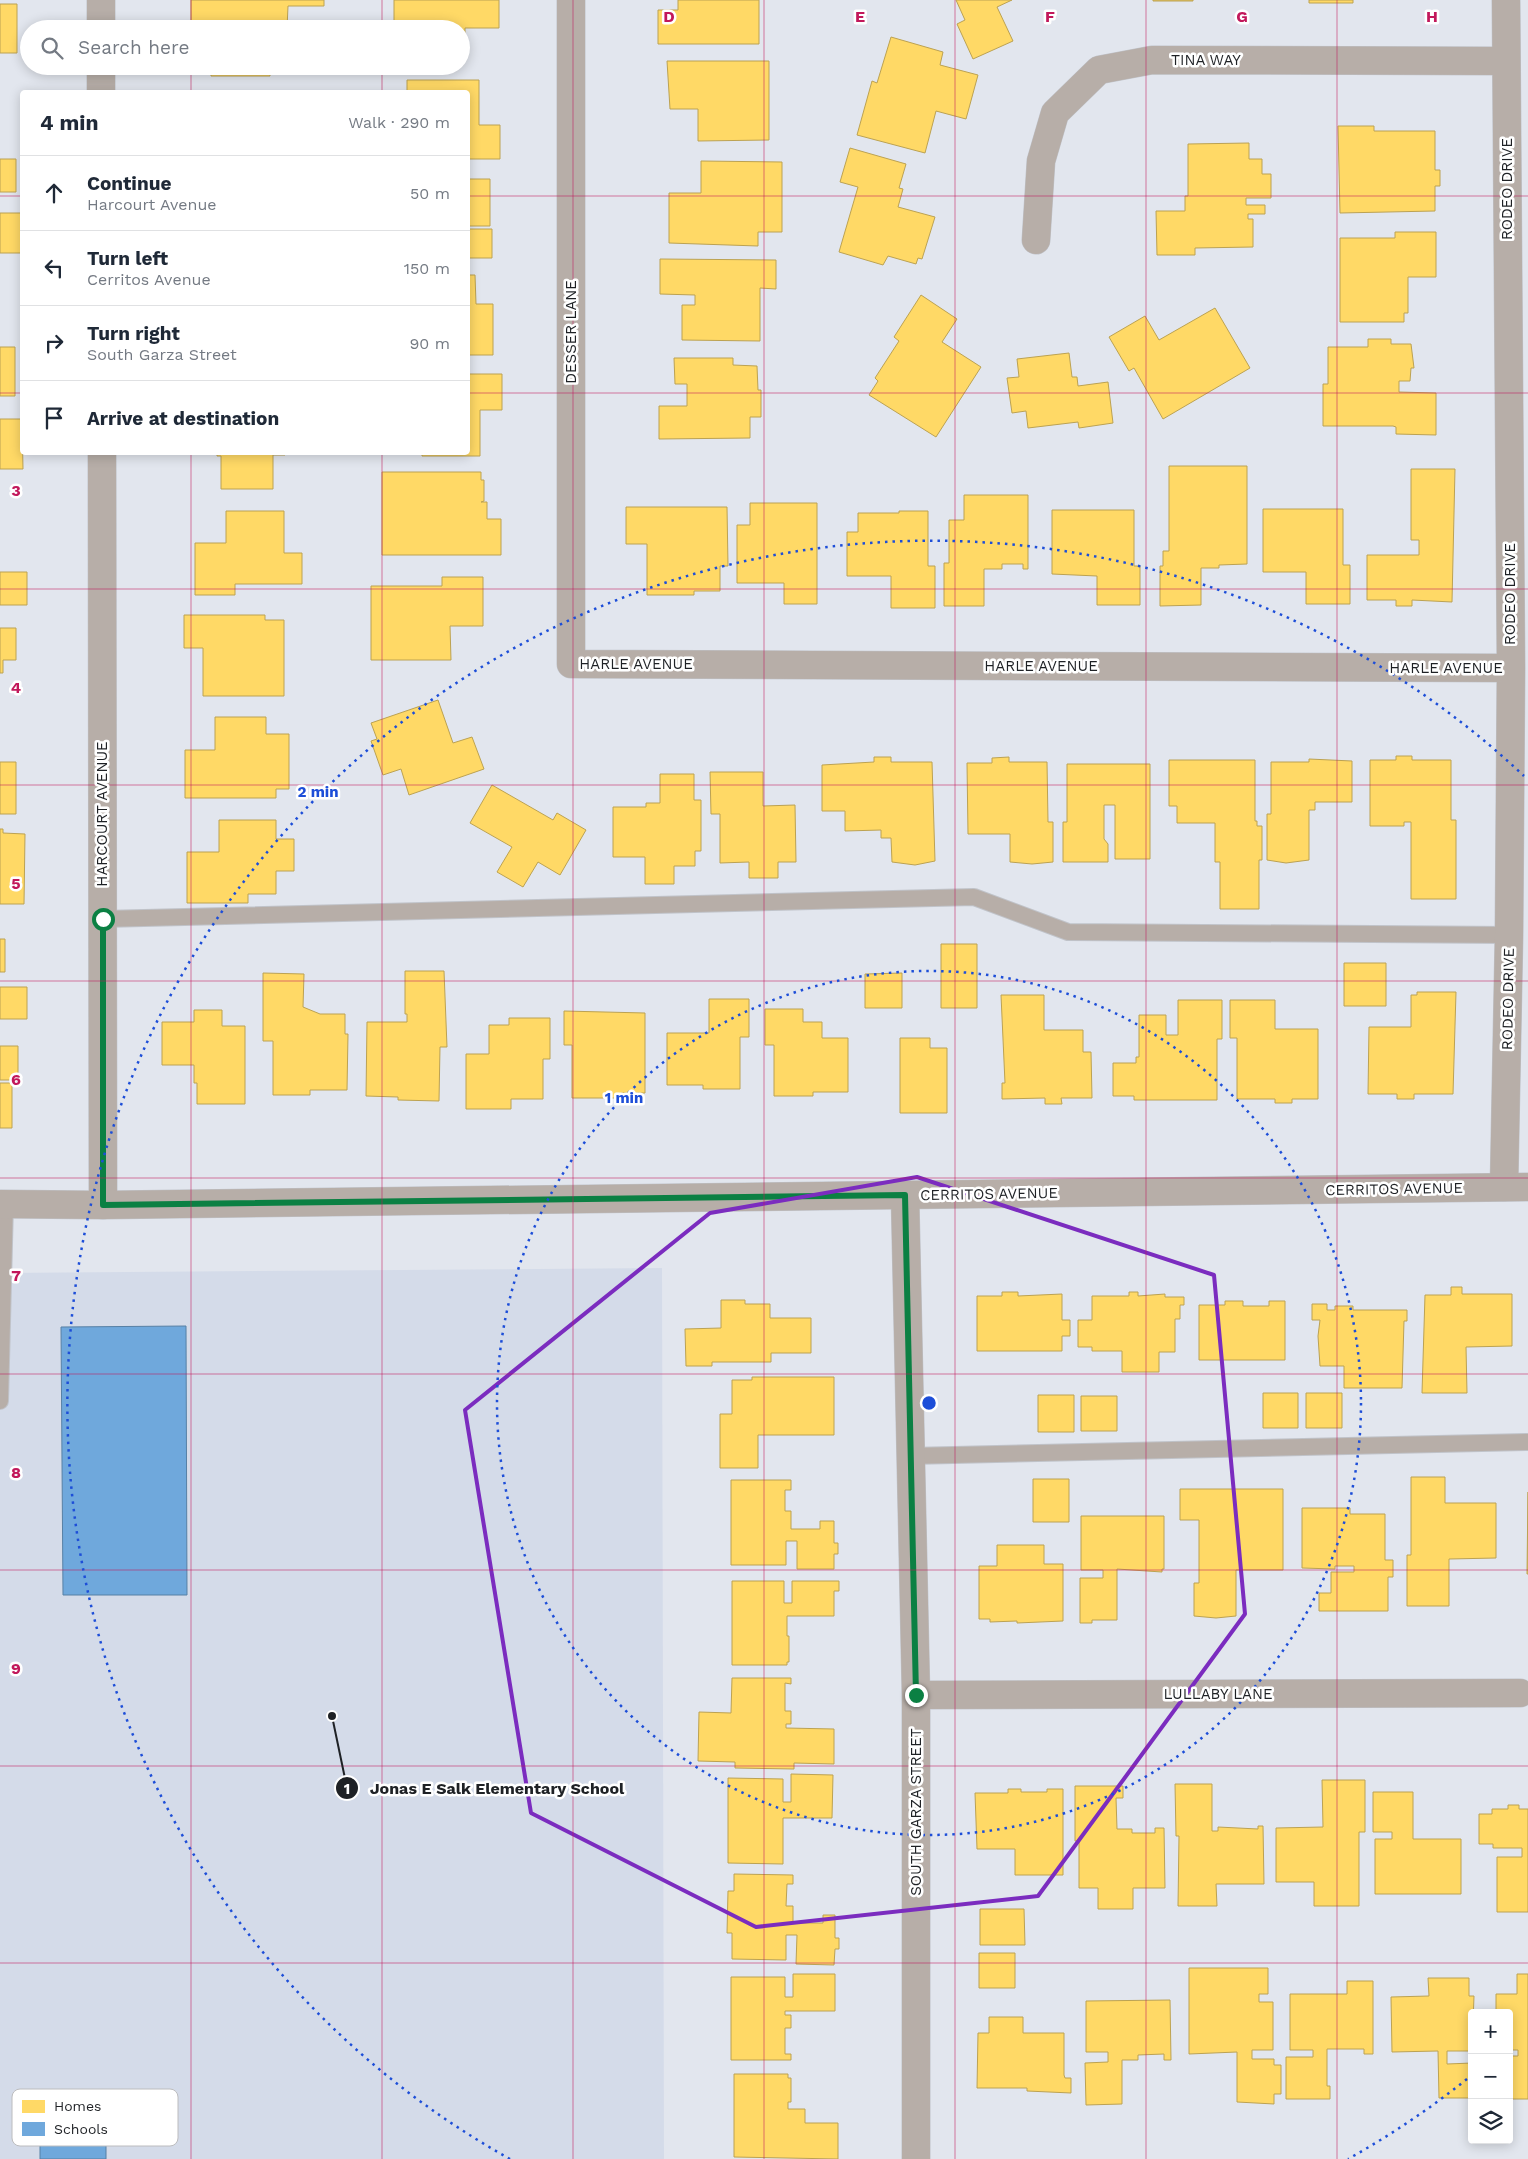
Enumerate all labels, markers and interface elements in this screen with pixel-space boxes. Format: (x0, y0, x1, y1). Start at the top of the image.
text: D (663, 7, 675, 26)
text: E (855, 7, 865, 26)
text: F (1045, 7, 1055, 26)
text: G (1236, 7, 1248, 26)
text: H (1426, 7, 1438, 26)
search box (20, 20, 470, 75)
icon: search (38, 34, 66, 62)
text: Search here (78, 36, 189, 59)
street label: TINA WAY (1171, 51, 1241, 69)
text: 4 min (40, 110, 98, 135)
text: Walk · 290 m (348, 113, 450, 132)
street label: RODEO DRIVE (1498, 138, 1516, 240)
text: Continue (87, 172, 171, 195)
icon: ahead (40, 179, 68, 207)
text: 50 m (410, 184, 450, 203)
text: Harcourt Avenue (87, 195, 217, 214)
text: Turn left (87, 247, 168, 270)
icon: left (40, 254, 68, 282)
text: 150 m (404, 259, 450, 278)
text: Cerritos Avenue (87, 270, 211, 289)
street label: DESSER LANE (562, 280, 580, 384)
text: Turn right (87, 322, 180, 345)
icon: right (40, 329, 68, 357)
text: 90 m (409, 334, 450, 353)
text: South Garza Street (87, 345, 237, 364)
icon: arrive (40, 404, 68, 432)
text: Arrive at destination (87, 407, 279, 430)
text: 3 (11, 481, 21, 500)
street label: RODEO DRIVE (1501, 543, 1519, 645)
street label: HARLE AVENUE (579, 655, 693, 673)
street label: HARLE AVENUE (984, 657, 1098, 675)
street label: HARLE AVENUE (1389, 659, 1503, 677)
text: 4 (11, 678, 21, 697)
street label: HARCOURT AVENUE (93, 741, 111, 887)
text: 2 min (297, 783, 339, 801)
text: 5 (11, 874, 21, 893)
route start (92, 908, 115, 931)
street label: RODEO DRIVE (1498, 948, 1518, 1050)
text: 6 (11, 1070, 21, 1089)
text: 1 min (605, 1089, 643, 1107)
street label: CERRITOS AVENUE (1325, 1179, 1463, 1199)
street label: CERRITOS AVENUE (920, 1184, 1058, 1204)
text: 7 (11, 1266, 21, 1285)
centre of rings (920, 1394, 938, 1412)
text: 8 (11, 1463, 21, 1482)
text: 9 (11, 1659, 21, 1678)
route end (905, 1684, 928, 1707)
street label: LULLABY LANE (1163, 1685, 1273, 1703)
street label: SOUTH GARZA STREET (907, 1728, 925, 1896)
callout: Jonas E Salk Elementary School (335, 1773, 635, 1804)
text: Jonas E Salk Elementary School (370, 1779, 625, 1798)
text: 1 (344, 1780, 350, 1798)
map controls (1468, 2009, 1513, 2144)
button: + (1468, 2009, 1513, 2054)
button: − (1468, 2054, 1513, 2099)
legend (12, 2089, 178, 2146)
text: Homes (54, 2098, 101, 2114)
button: layers (1468, 2099, 1513, 2144)
text: Schools (54, 2121, 108, 2137)

